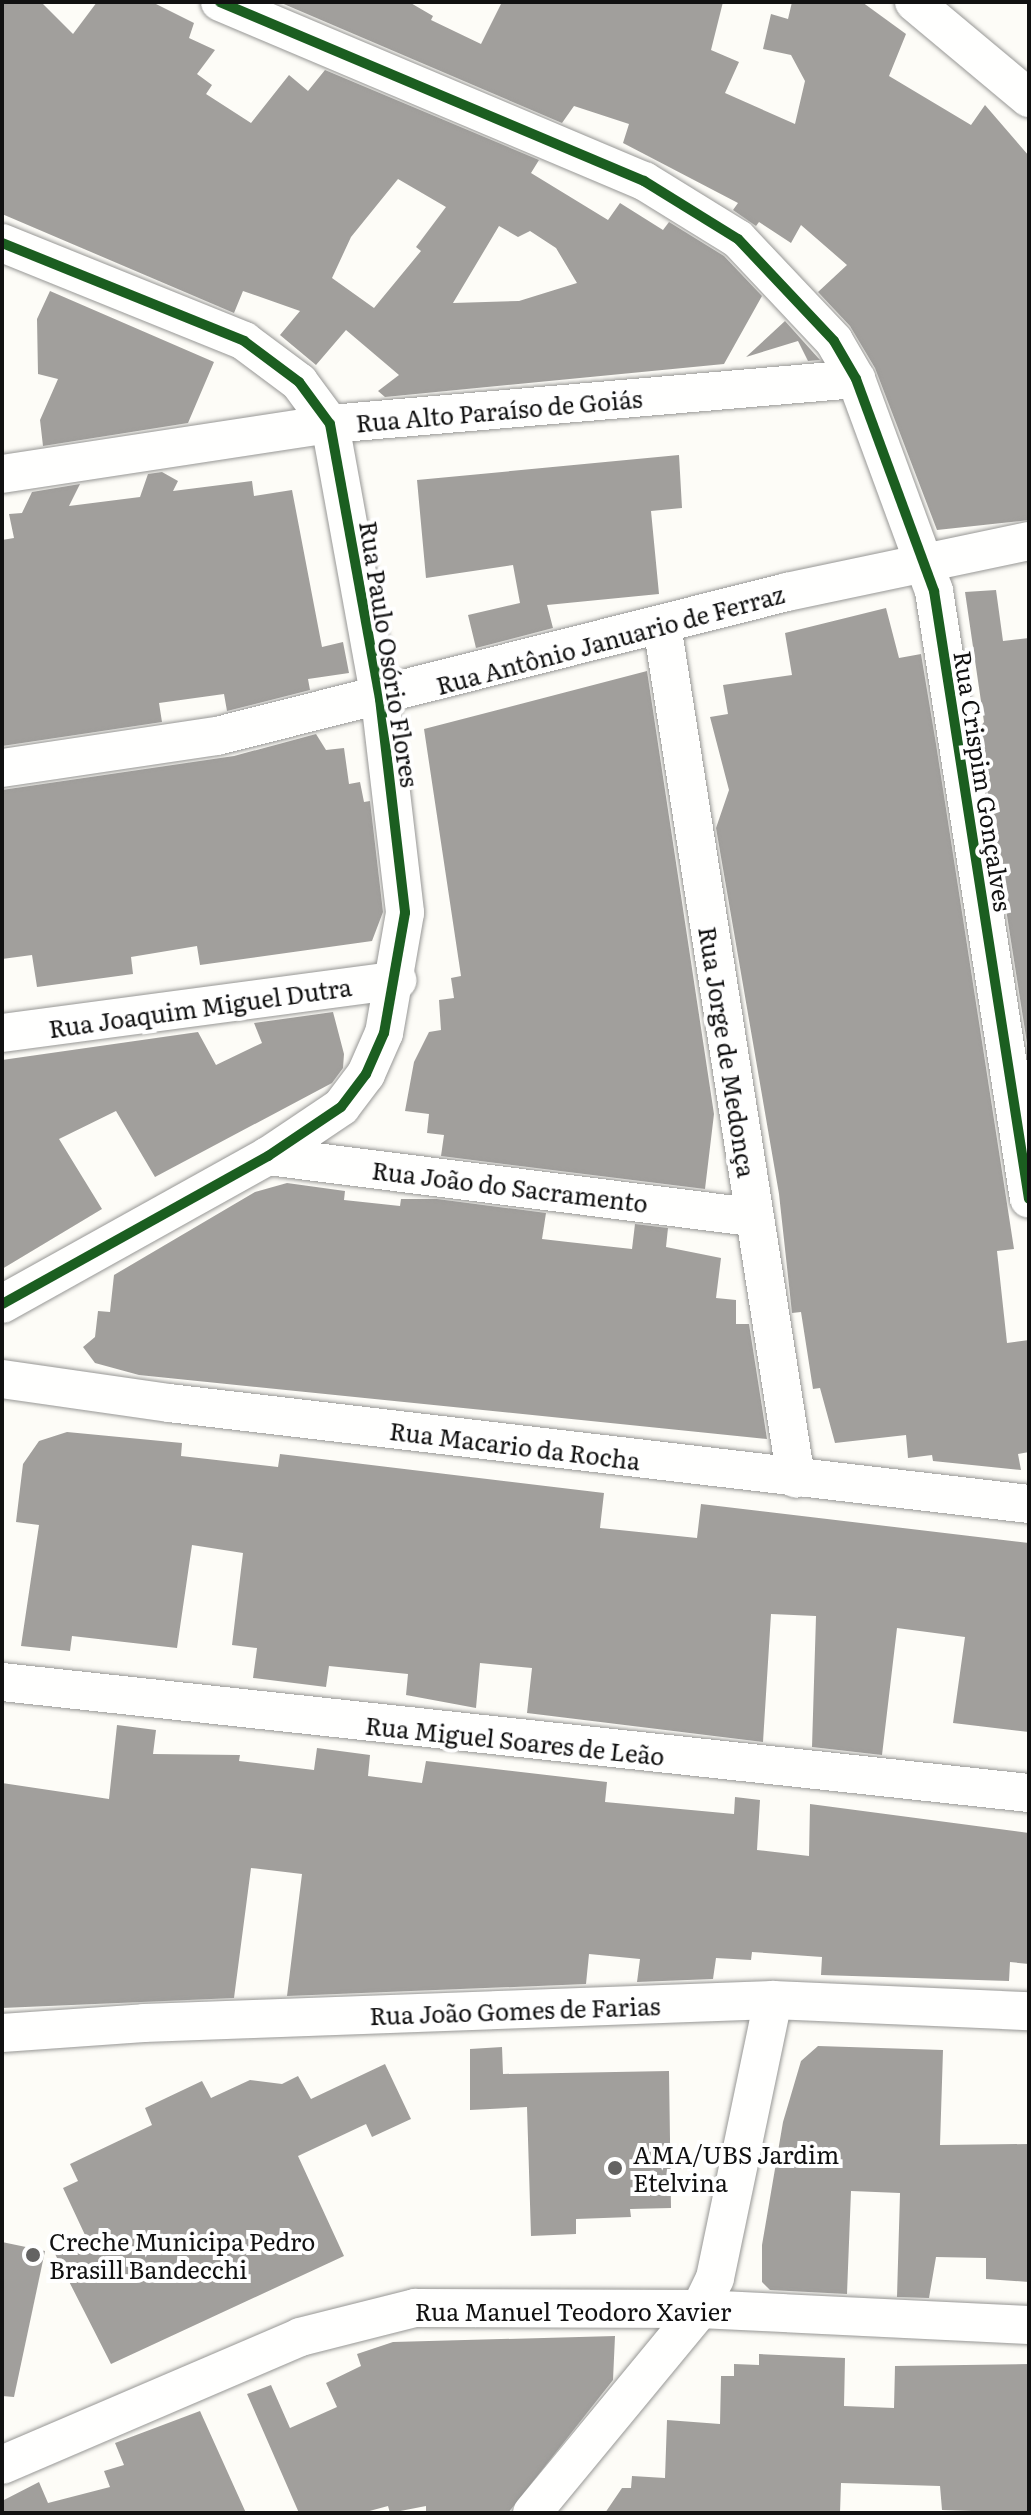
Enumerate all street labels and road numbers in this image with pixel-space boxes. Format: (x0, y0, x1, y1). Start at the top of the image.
street label: Rua Alto Paraíso de Goiás (354, 383, 644, 437)
street label: Rua Paulo Osório Flores (355, 519, 425, 789)
street label: Rua Antônio Januario de Ferraz (433, 579, 787, 699)
street label: Rua Crispim Gonçalves (949, 649, 1019, 913)
street label: Rua Jorge de Medonça (694, 924, 762, 1180)
street label: Rua Joaquim Miguel Dutra (47, 971, 353, 1043)
street label: Rua João do Sacramento (370, 1155, 650, 1217)
street label: Rua Macario da Rocha (388, 1415, 642, 1475)
street label: Rua Miguel Soares de Leão (364, 1710, 666, 1770)
street label: Rua João Gomes de Farias (369, 1991, 661, 2029)
street label: Rua Manuel Teodoro Xavier (415, 2297, 731, 2325)

